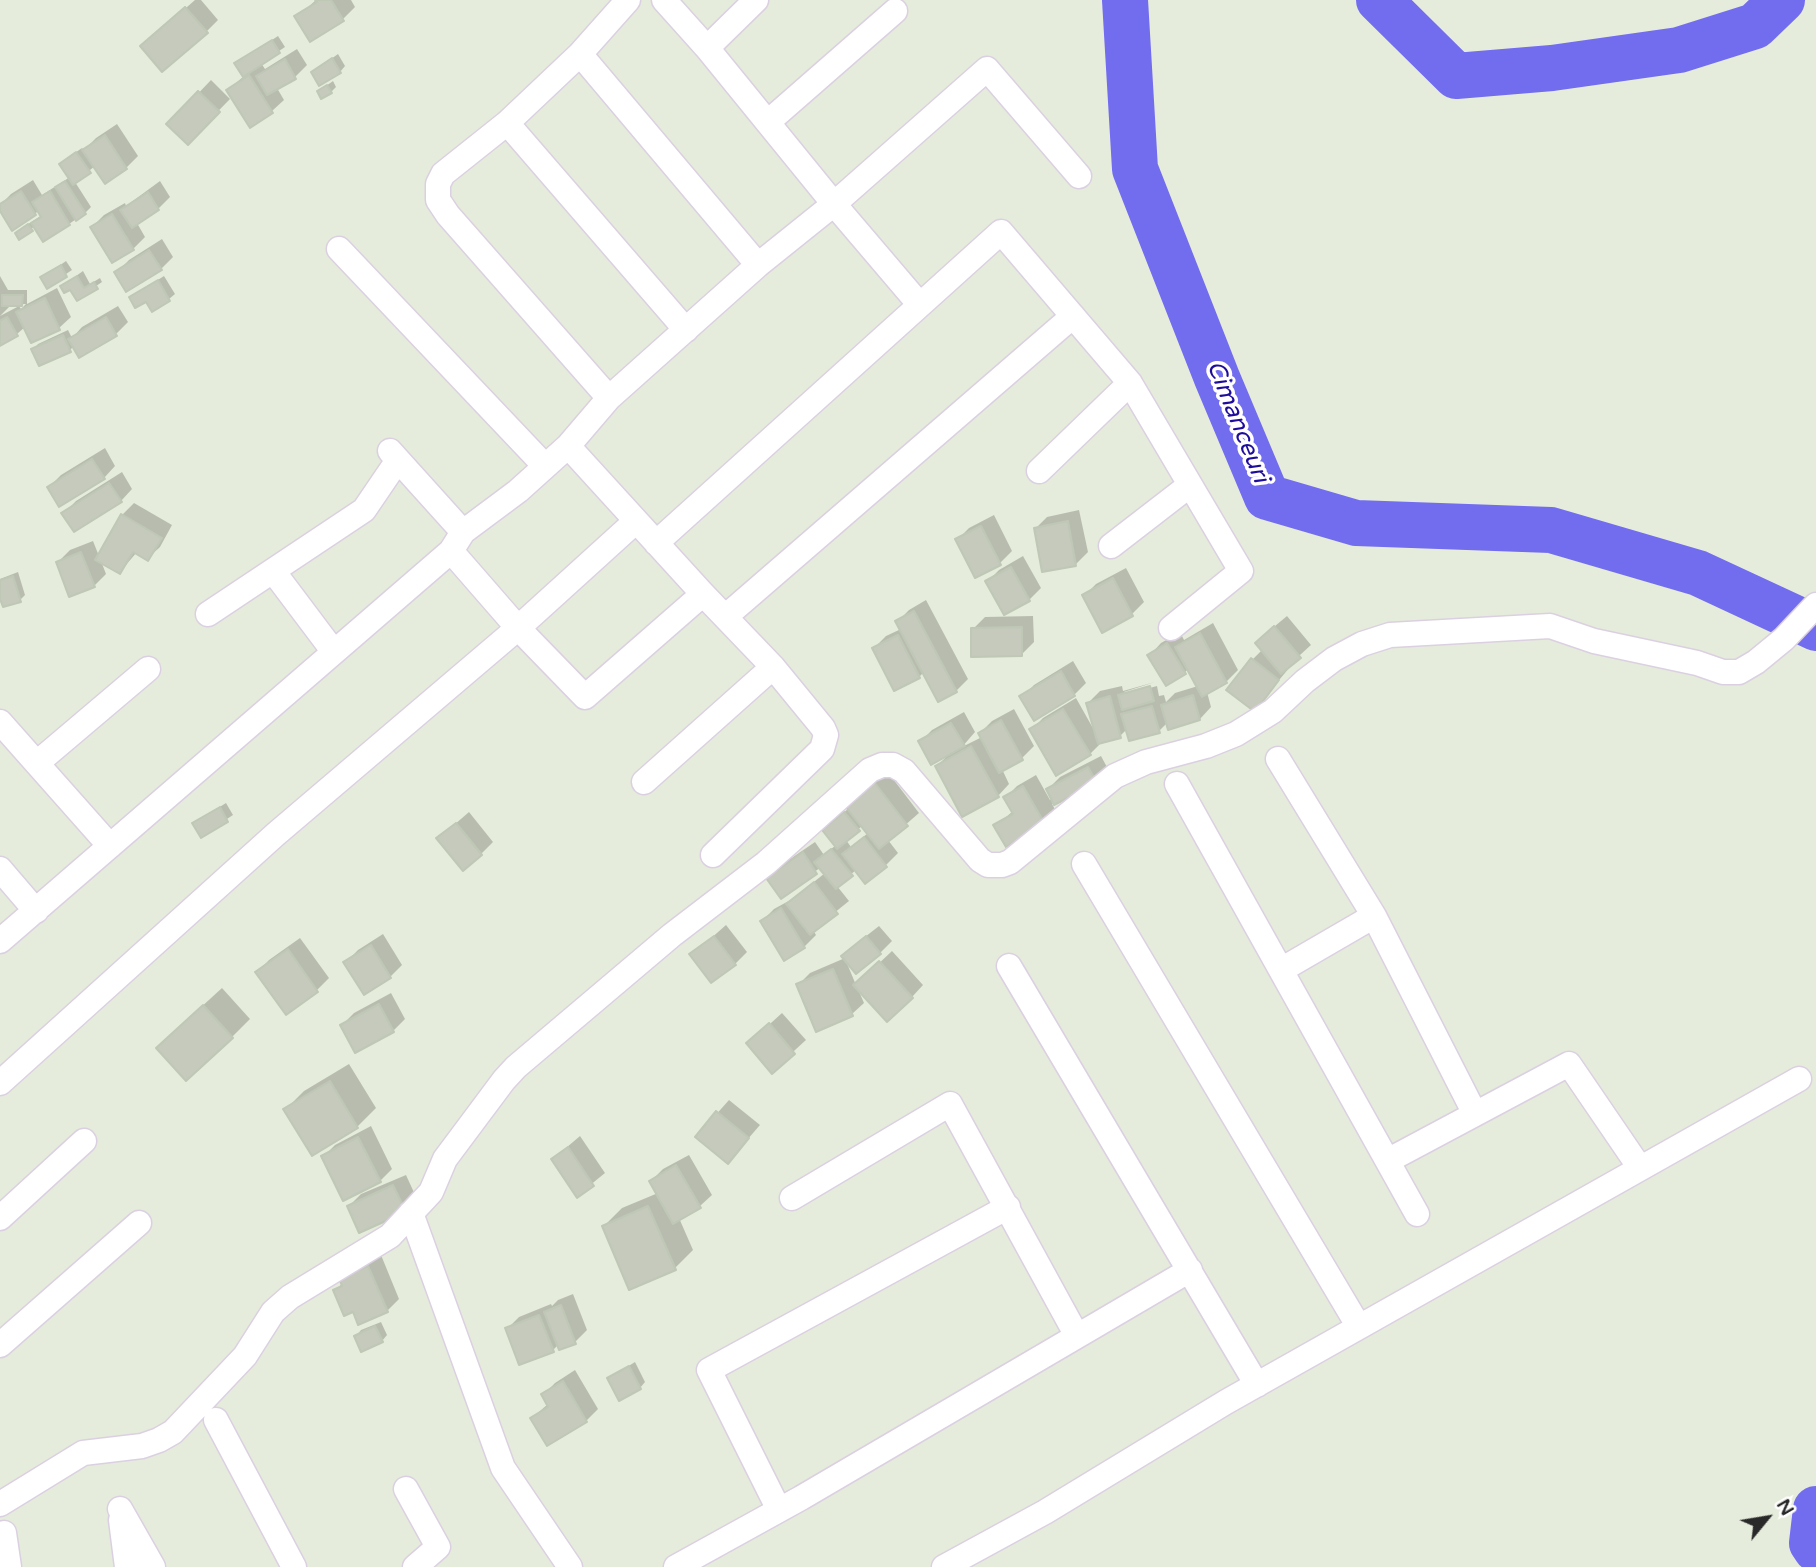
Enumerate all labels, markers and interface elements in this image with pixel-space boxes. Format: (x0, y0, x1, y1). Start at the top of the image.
water label: Cimanceuri (1200, 357, 1274, 487)
north arrow (1732, 1483, 1802, 1553)
text: N (1772, 1495, 1799, 1520)

